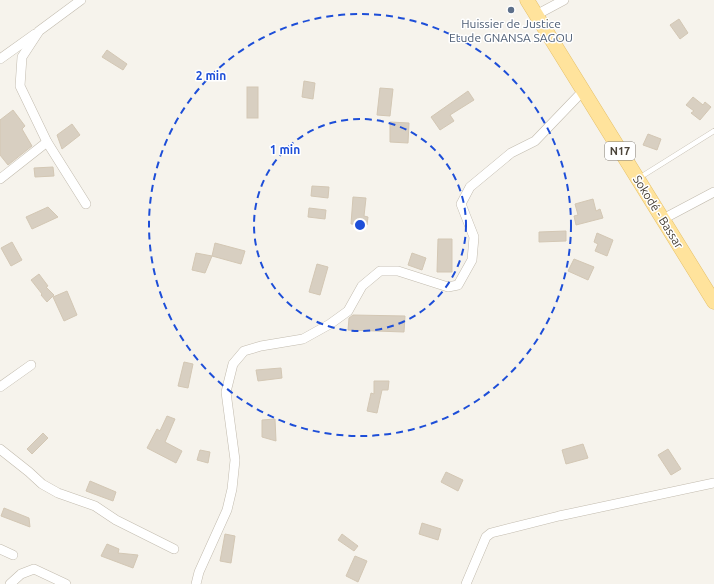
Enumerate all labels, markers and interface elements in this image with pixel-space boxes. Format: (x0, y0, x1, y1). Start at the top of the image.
marker: Huissier de Justice Etude GNANSA SAGOU (506, 5, 516, 15)
place label: Huissier de Justice Etude GNANSA SAGOU (449, 17, 573, 44)
text: 2 min (196, 69, 226, 82)
road number: N17 (605, 142, 635, 160)
text: 1 min (270, 143, 300, 156)
street label: Sokodé - Bassar (631, 173, 686, 251)
centre of rings (353, 218, 367, 232)

